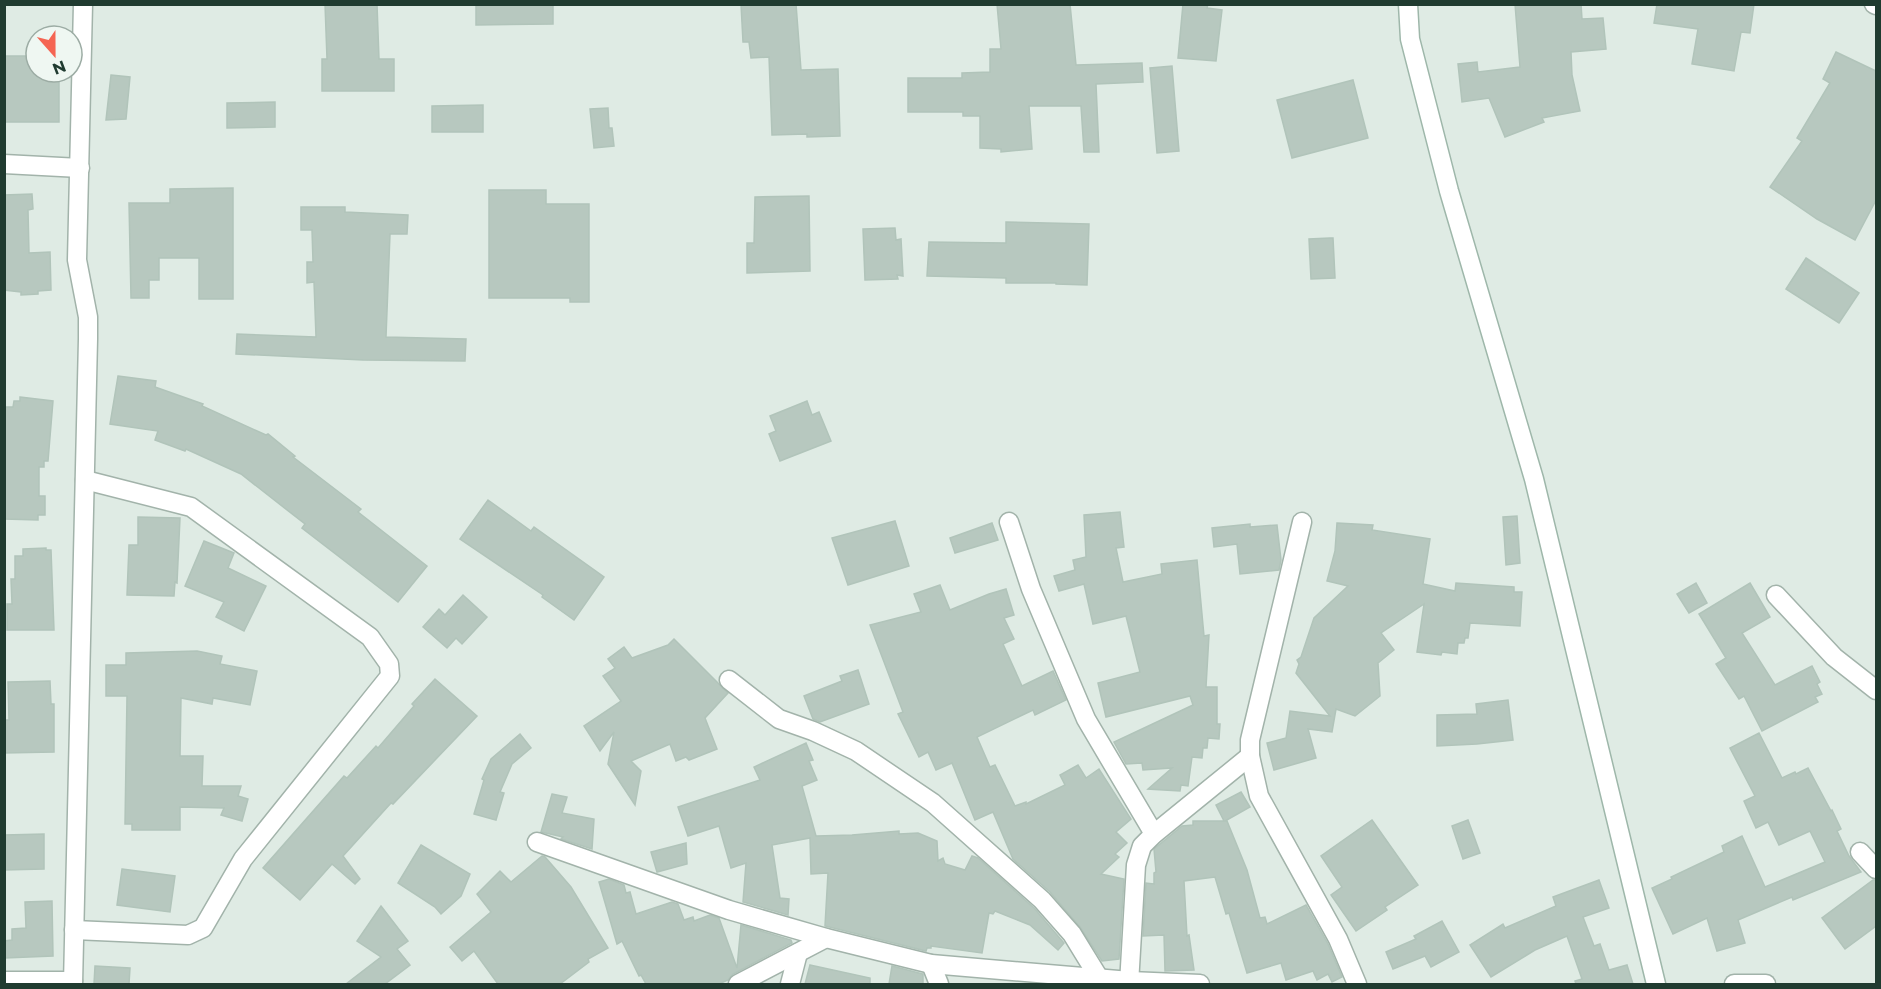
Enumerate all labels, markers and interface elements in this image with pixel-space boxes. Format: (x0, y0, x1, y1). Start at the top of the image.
north arrow (24, 24, 84, 84)
text: N (50, 56, 69, 79)

